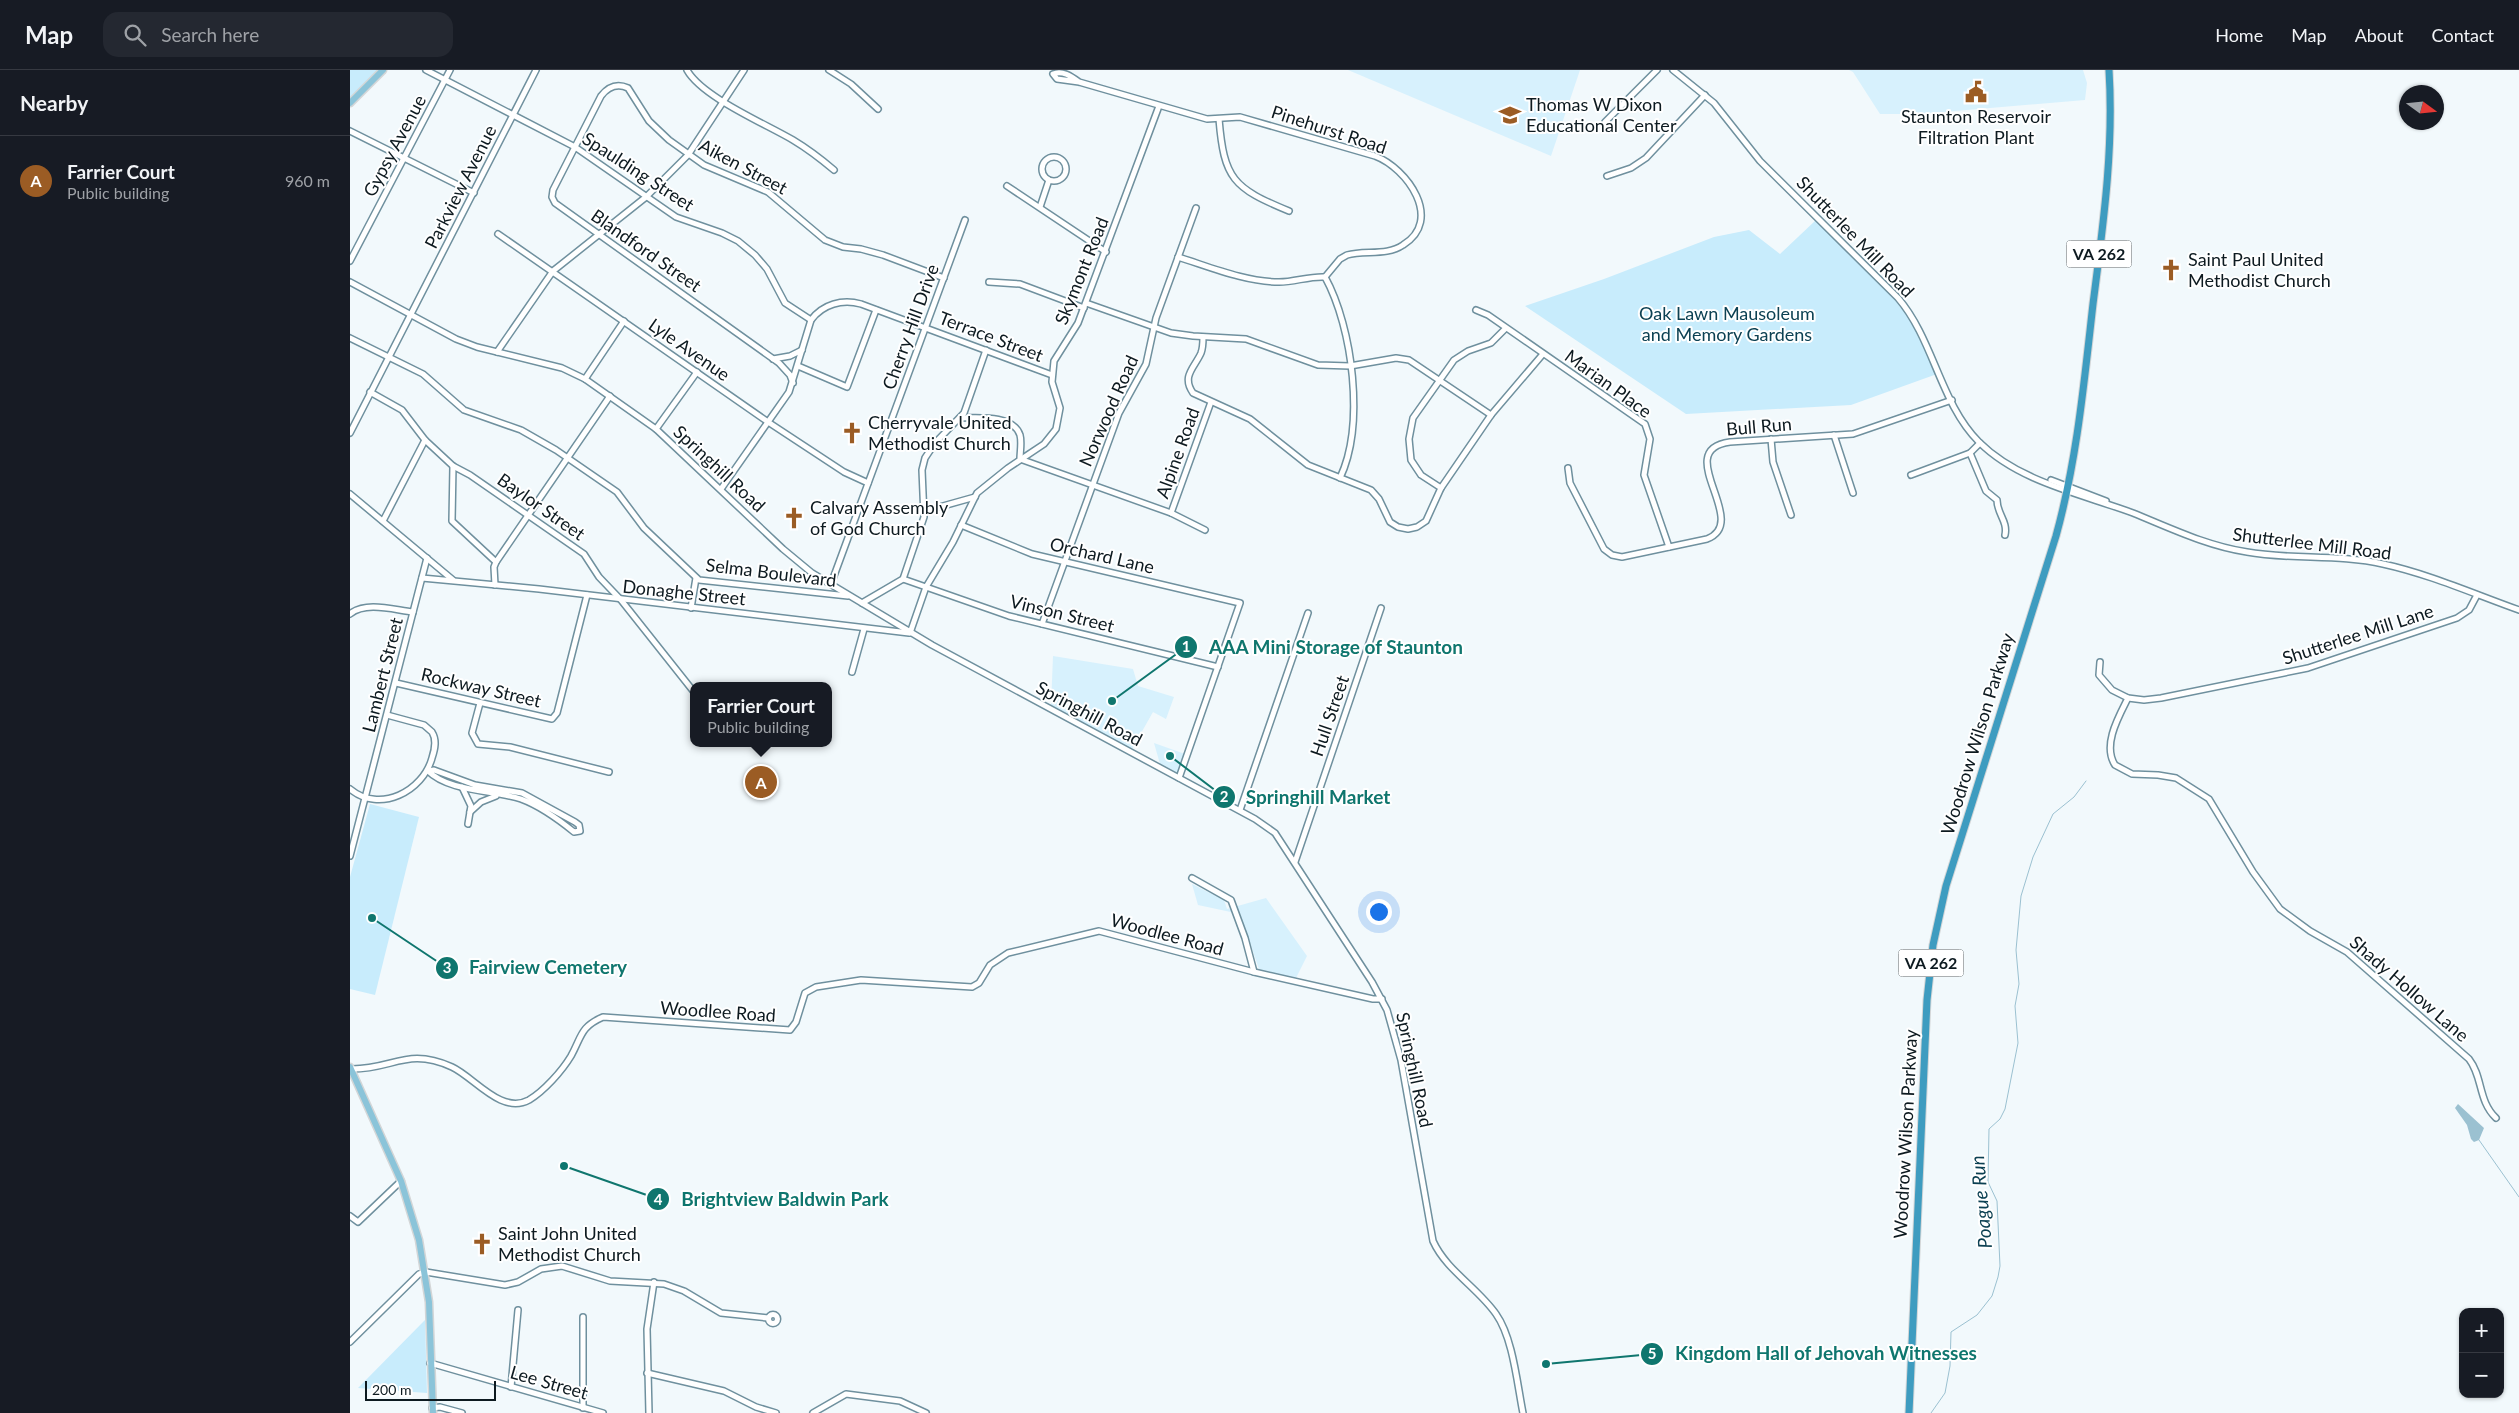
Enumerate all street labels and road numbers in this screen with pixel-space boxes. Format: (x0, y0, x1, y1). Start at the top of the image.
street label: Gypsy Avenue (358, 91, 430, 200)
street label: Pinehurst Road (1269, 100, 1390, 158)
street label: Parkview Avenue (420, 121, 501, 252)
street label: Spaulding Street (579, 127, 699, 216)
street label: Aiken Street (696, 134, 792, 199)
street label: Shutterlee Mill Road (1792, 171, 1919, 301)
street label: Blandford Street (587, 204, 706, 297)
street label: Skymont Road (1050, 214, 1113, 328)
road number: VA 262 (2066, 240, 2132, 268)
street label: Cherry Hill Drive (877, 261, 943, 392)
street label: Terrace Street (936, 306, 1047, 366)
street label: Lyle Avenue (645, 313, 734, 385)
street label: Marian Place (1561, 344, 1656, 422)
street label: Norwood Road (1074, 352, 1142, 470)
street label: Alpine Road (1150, 404, 1204, 501)
street label: Bull Run (1725, 412, 1793, 440)
street label: Springhill Road (669, 420, 770, 516)
street label: Baylor Street (493, 468, 590, 545)
street label: Shutterlee Mill Road (2231, 522, 2393, 564)
street label: Orchard Lane (1048, 532, 1157, 578)
street label: Selma Boulevard (705, 553, 838, 591)
street label: Donaghe Street (621, 575, 747, 609)
street label: Vinson Street (1008, 589, 1117, 637)
street label: Shutterlee Mill Lane (2279, 599, 2436, 669)
street label: Lambert Street (357, 615, 407, 734)
street label: Woodrow Wilson Parkway (1936, 630, 2018, 837)
street label: Rockway Street (419, 663, 544, 712)
street label: Hull Street (1305, 672, 1353, 759)
street label: Springhill Road (1033, 676, 1146, 750)
street label: Woodlee Road (1108, 908, 1226, 960)
street label: Shady Hollow Lane (2346, 931, 2474, 1046)
road number: VA 262 (1898, 950, 1964, 976)
street label: Woodlee Road (659, 996, 777, 1026)
street label: Springhill Road (1392, 1010, 1438, 1129)
street label: Woodrow Wilson Parkway (1889, 1028, 1922, 1239)
street label: Lee Street (508, 1360, 591, 1404)

